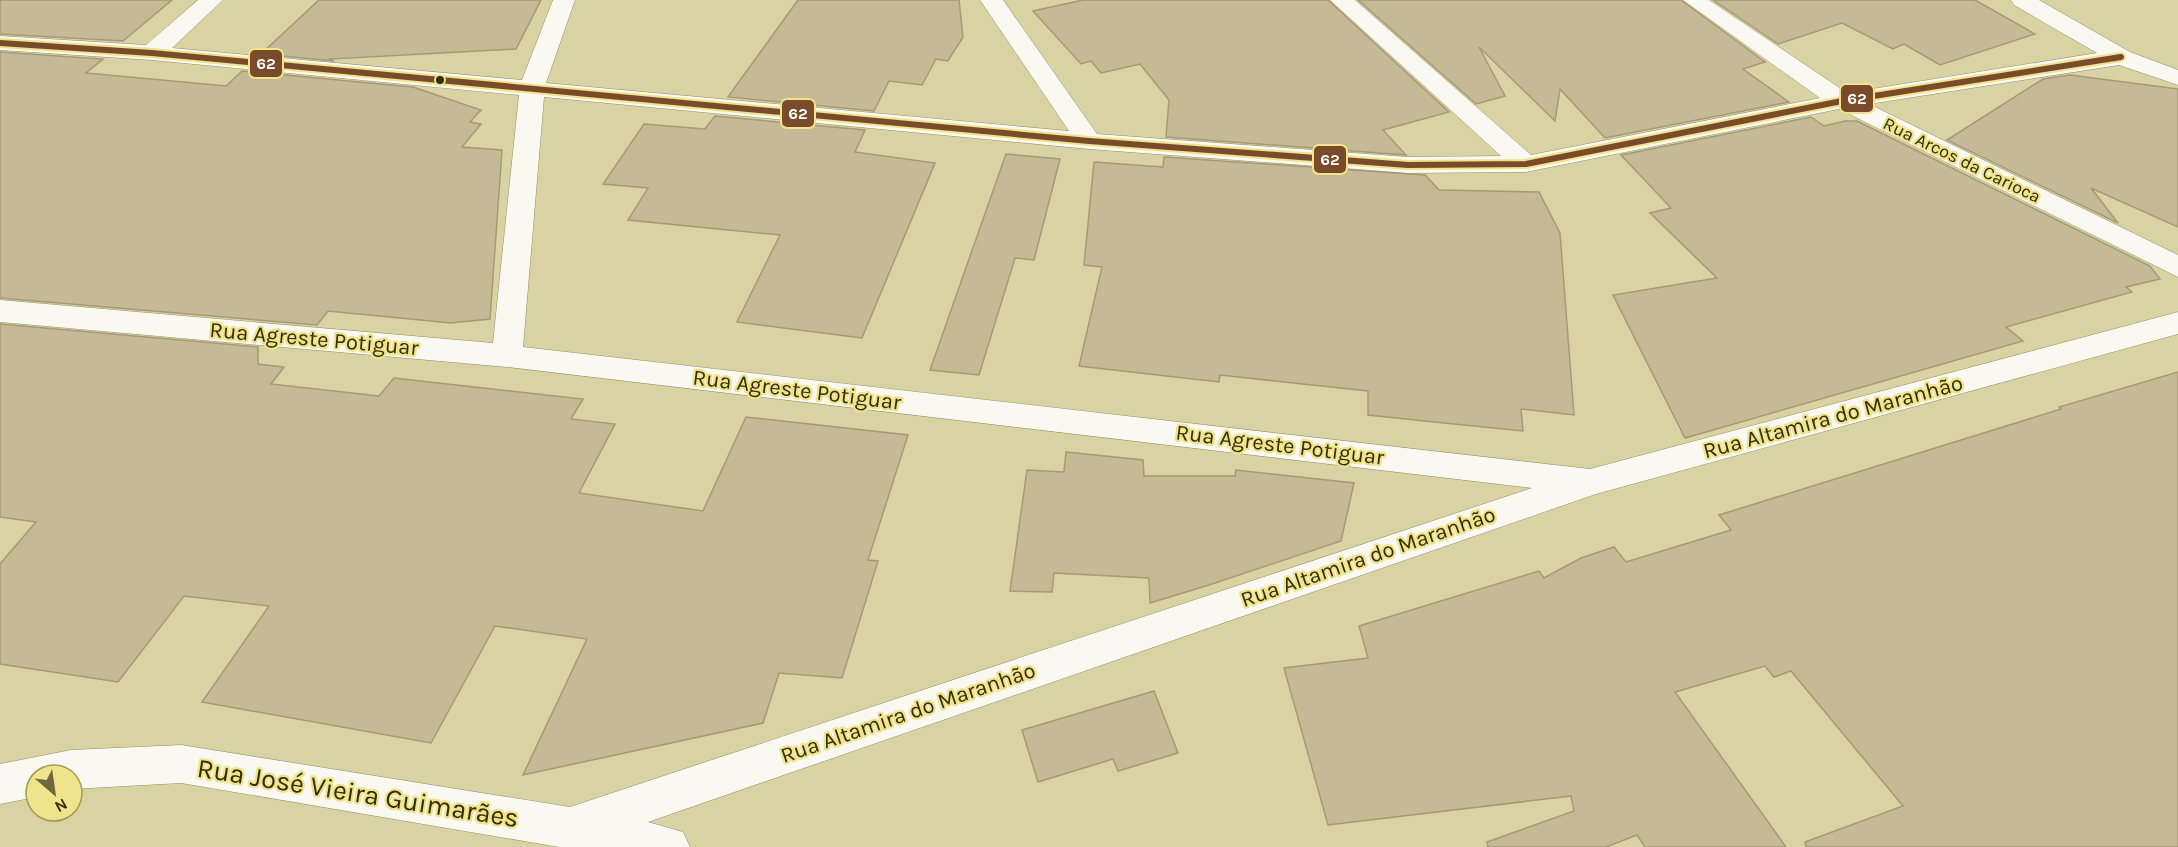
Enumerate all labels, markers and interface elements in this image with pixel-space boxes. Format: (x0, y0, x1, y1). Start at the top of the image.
line badge: 62 (249, 49, 283, 78)
text: 62 (256, 54, 276, 73)
unlabelled marker (434, 74, 446, 86)
line badge: 62 (1840, 84, 1874, 113)
text: 62 (1847, 89, 1867, 108)
line badge: 62 (781, 99, 815, 128)
text: 62 (788, 104, 808, 123)
street label: Rua Arcos da Carioca (1880, 112, 2044, 208)
line badge: 62 (1313, 145, 1347, 174)
text: 62 (1320, 150, 1340, 169)
street label: Rua Agreste Potiguar (208, 317, 420, 361)
street label: Rua Agreste Potiguar (691, 364, 903, 416)
street label: Rua Altamira do Maranhão (1700, 370, 1966, 464)
street label: Rua Agreste Potiguar (1174, 419, 1386, 471)
street label: Rua Altamira do Maranhão (1237, 501, 1499, 613)
street label: Rua Altamira do Maranhão (777, 657, 1039, 769)
street label: Rua José Vieira Guimarães (195, 752, 521, 834)
north arrow (24, 763, 84, 823)
text: N (51, 795, 71, 817)

